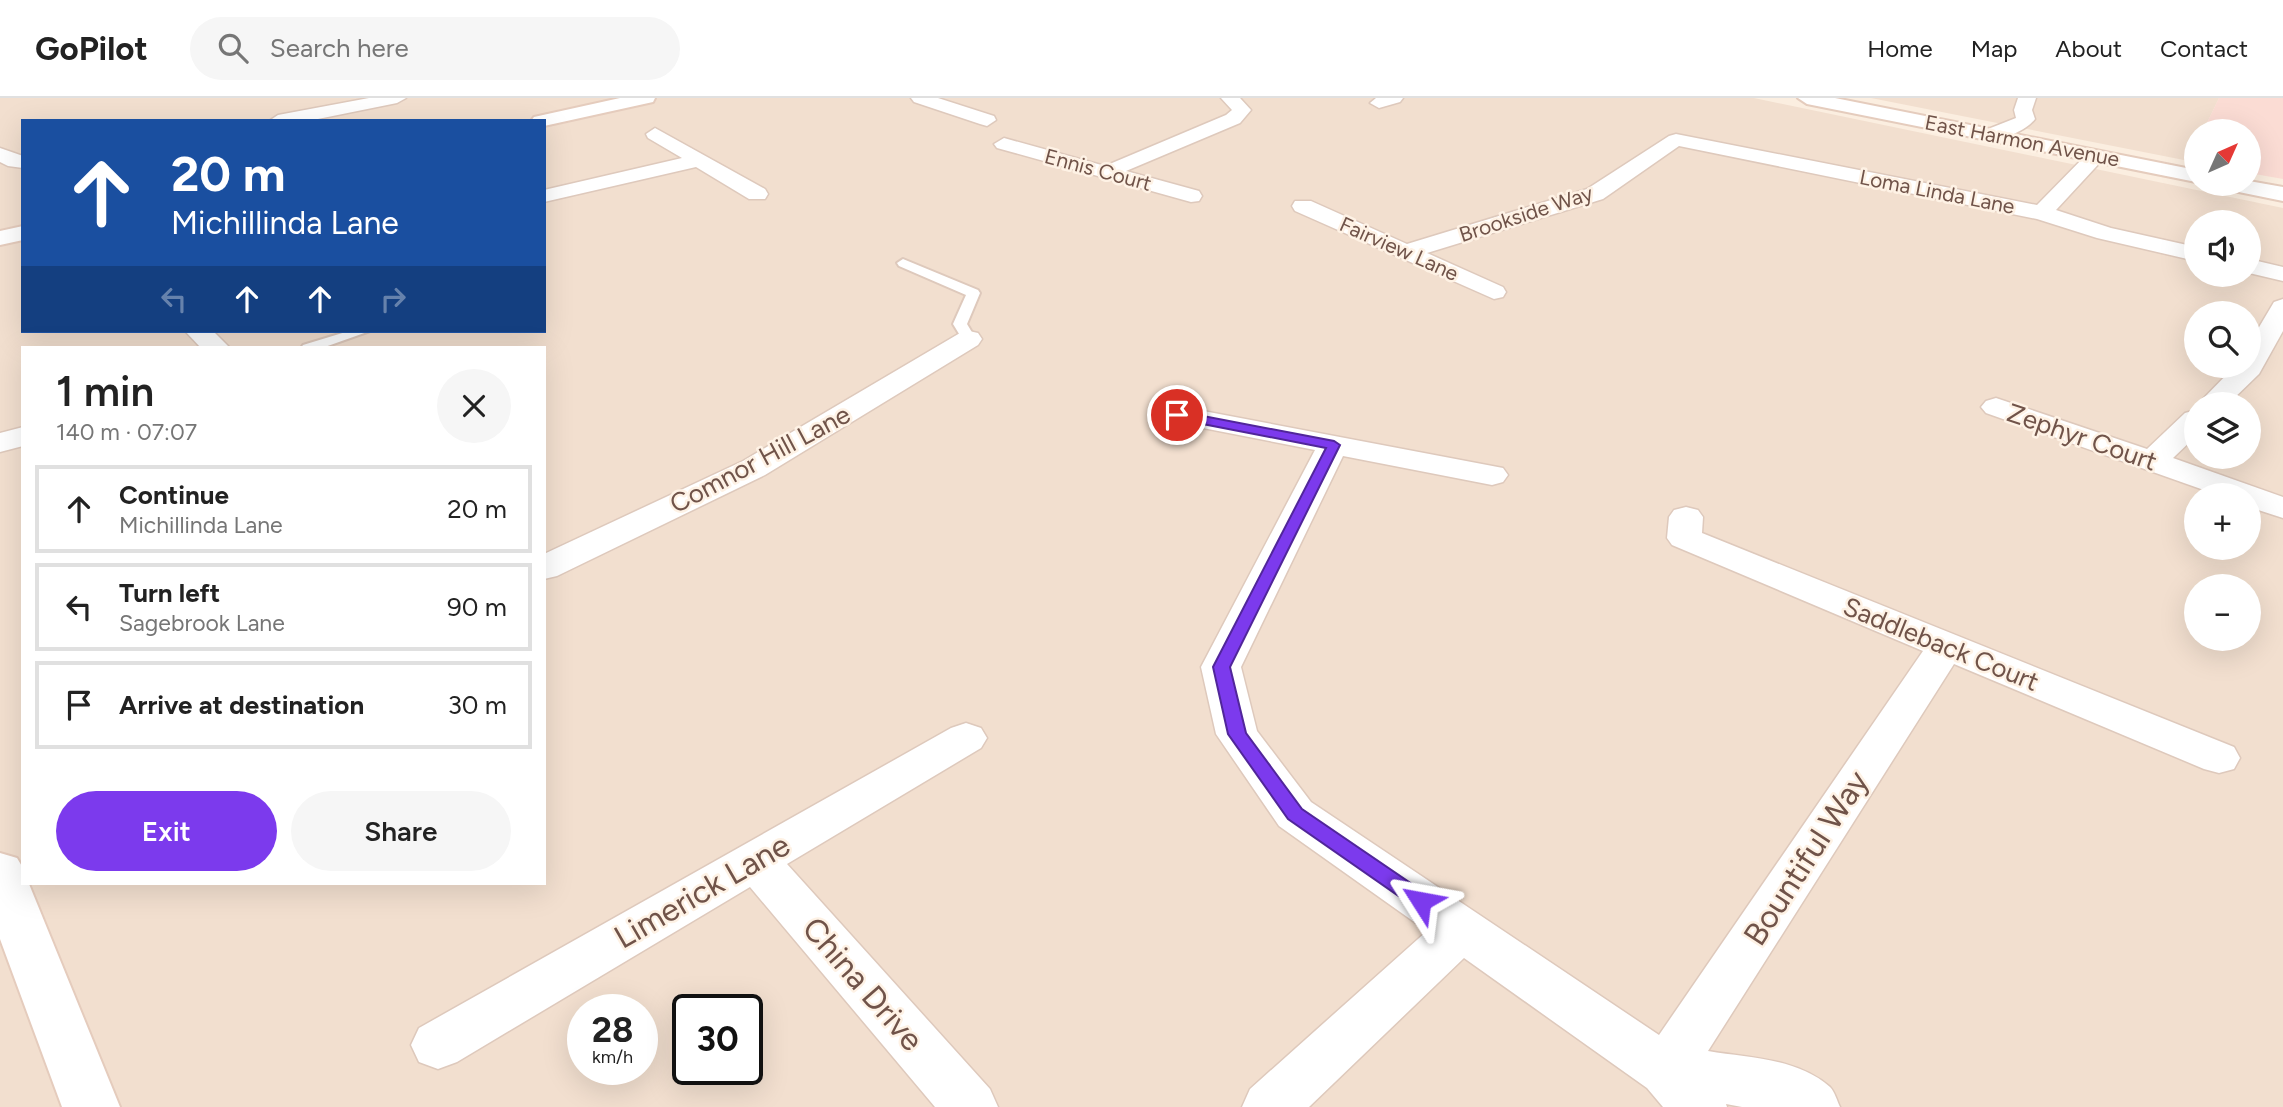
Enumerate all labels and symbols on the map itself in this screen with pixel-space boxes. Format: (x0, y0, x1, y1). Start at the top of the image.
street label: East Harmon Avenue (1923, 109, 2121, 172)
north arrow (2184, 119, 2261, 196)
street label: Ennis Court (1042, 143, 1154, 196)
street label: Loma Linda Lane (1857, 164, 2017, 219)
street label: Brookside Way (1456, 180, 1596, 247)
street label: Fairview Lane (1336, 211, 1462, 286)
pin (1147, 385, 1207, 445)
street label: Zephyr Court (2003, 396, 2161, 478)
street label: Comnor Hill Lane (664, 398, 856, 520)
street label: Saddleback Court (1839, 590, 2044, 698)
street label: Bountiful Way (1736, 764, 1877, 952)
street label: Limerick Lane (608, 826, 796, 956)
position arrow (1384, 864, 1458, 938)
street label: China Drive (795, 909, 931, 1059)
speed limit sign: 30 (672, 994, 763, 1085)

